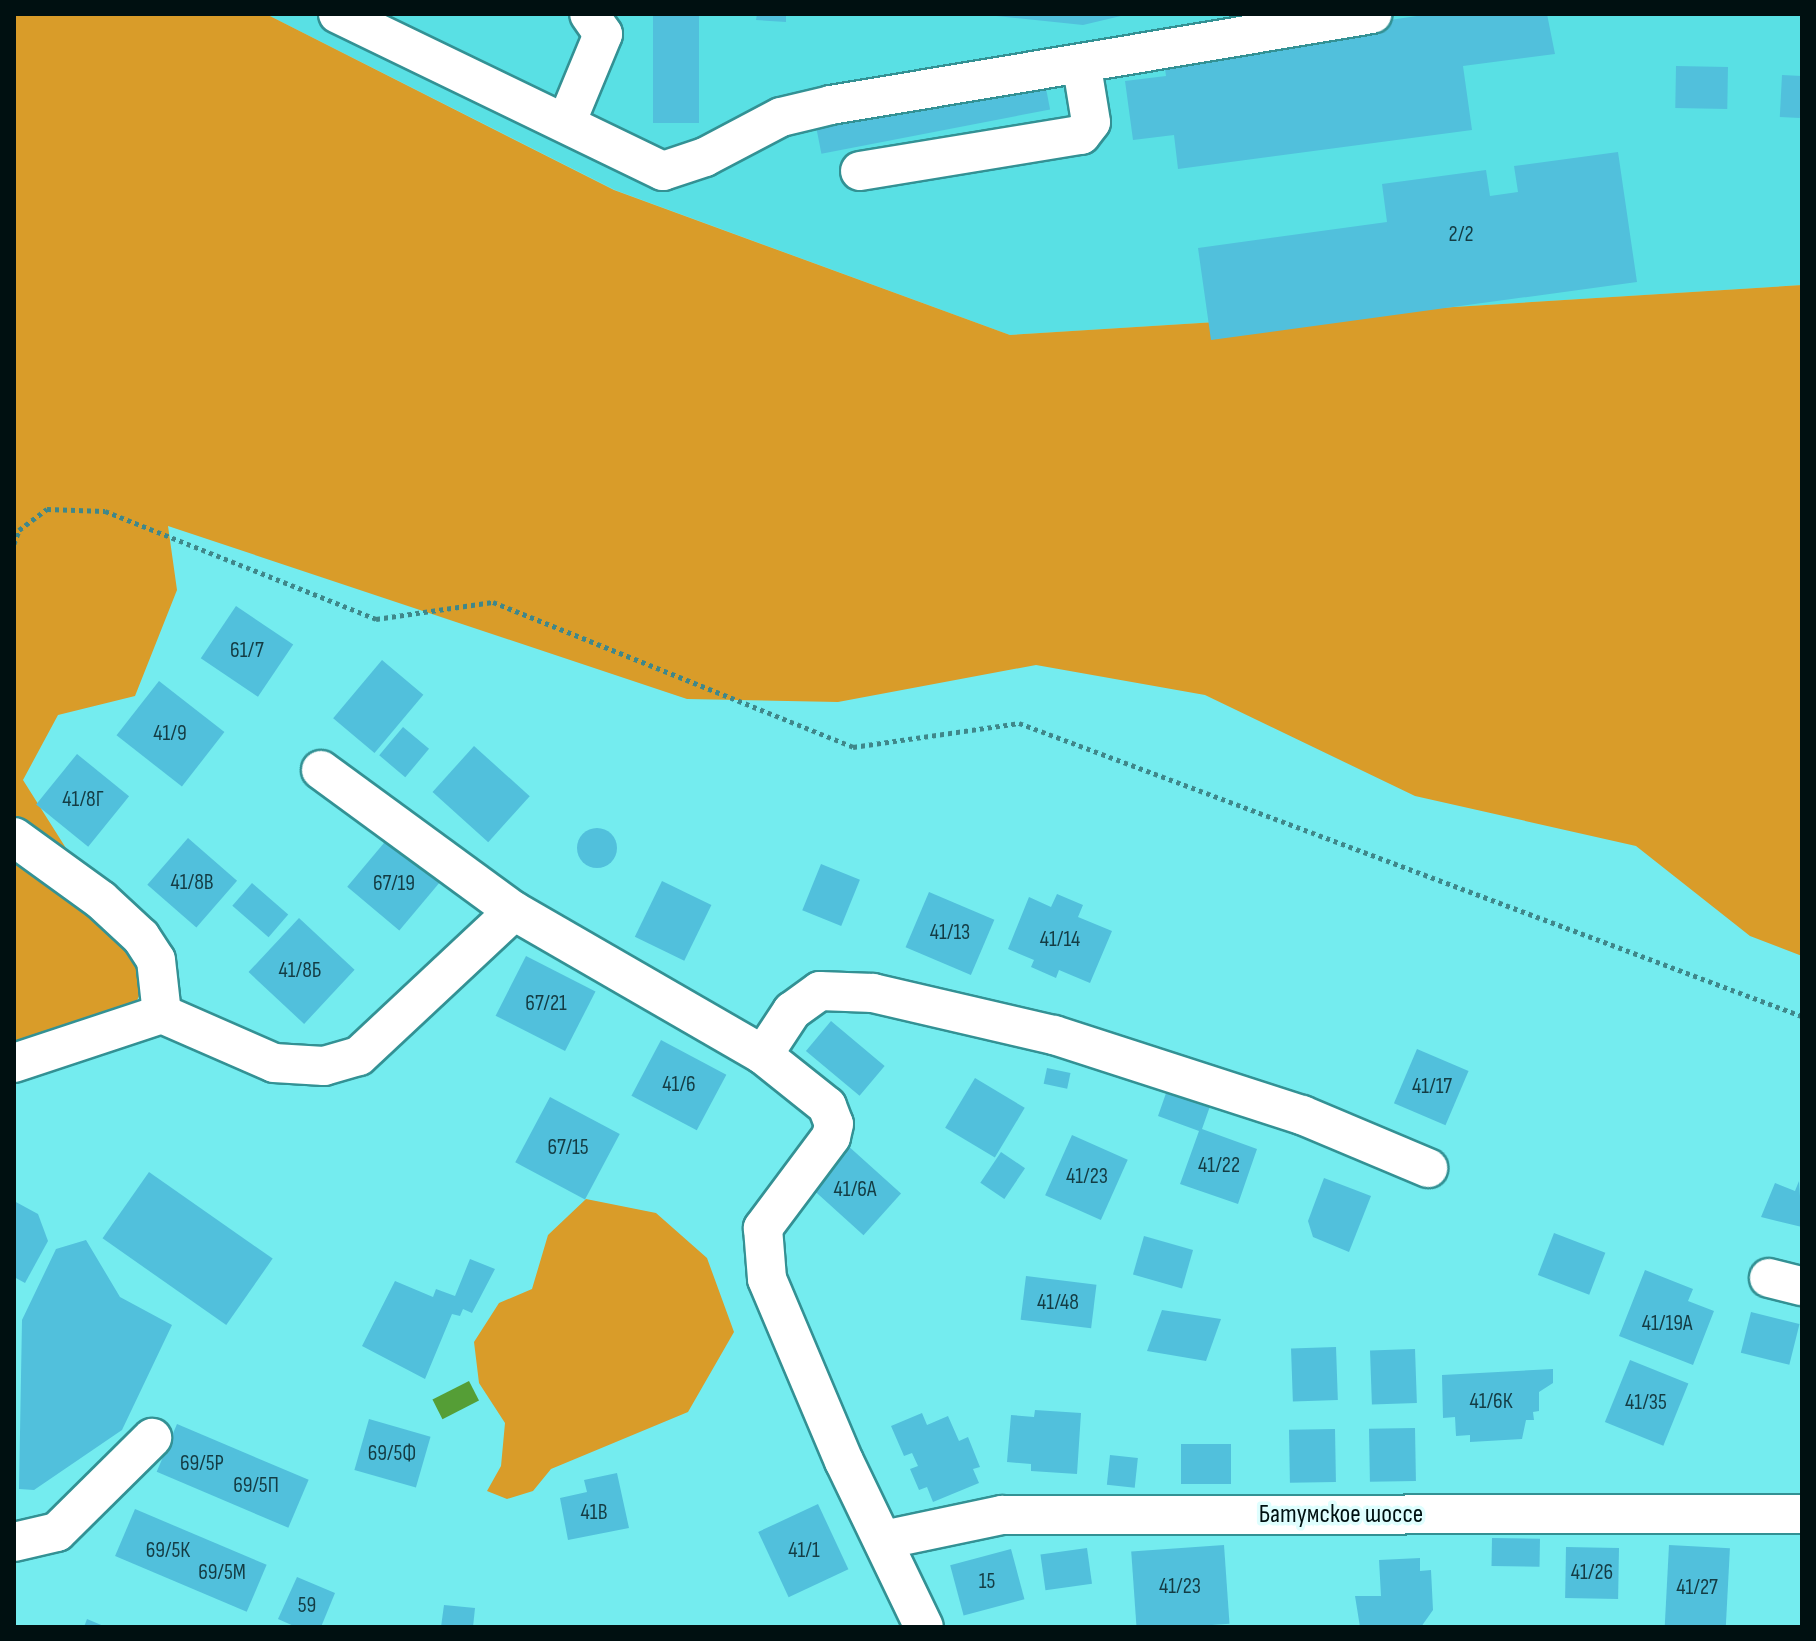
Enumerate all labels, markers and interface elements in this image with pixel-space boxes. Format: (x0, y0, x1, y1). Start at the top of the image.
house number: 2/2 (1449, 222, 1473, 248)
house number: 61/7 (230, 638, 264, 664)
house number: 41/9 (153, 721, 187, 747)
house number: 41/8Г (62, 787, 104, 813)
house number: 41/8В (170, 870, 214, 896)
house number: 67/19 (373, 871, 415, 897)
house number: 41/13 (930, 920, 970, 946)
house number: 41/14 (1040, 927, 1080, 953)
house number: 41/8Б (278, 958, 322, 984)
house number: 67/21 (525, 991, 567, 1017)
house number: 41/6 (662, 1072, 696, 1098)
house number: 41/17 (1412, 1074, 1452, 1100)
house number: 67/15 (547, 1135, 589, 1161)
house number: 41/22 (1198, 1153, 1240, 1179)
house number: 41/23 (1066, 1164, 1108, 1190)
house number: 41/6А (834, 1177, 876, 1203)
house number: 41/48 (1037, 1290, 1079, 1316)
house number: 41/19А (1642, 1311, 1692, 1337)
house number: 41/6К (1469, 1389, 1513, 1415)
house number: 41/35 (1625, 1390, 1667, 1416)
house number: 69/5Ф (368, 1441, 416, 1467)
house number: 69/5Р (180, 1451, 224, 1477)
house number: 69/5П (233, 1473, 279, 1499)
street label: Батумское шоссе (1259, 1499, 1423, 1531)
house number: 41В (581, 1500, 607, 1526)
house number: 69/5К (146, 1538, 190, 1564)
house number: 41/1 (788, 1538, 820, 1564)
house number: 69/5М (198, 1560, 246, 1586)
house number: 41/26 (1571, 1560, 1613, 1586)
house number: 15 (979, 1569, 995, 1595)
house number: 41/23 (1159, 1574, 1201, 1600)
house number: 41/27 (1676, 1575, 1718, 1601)
house number: 59 (298, 1593, 316, 1619)

